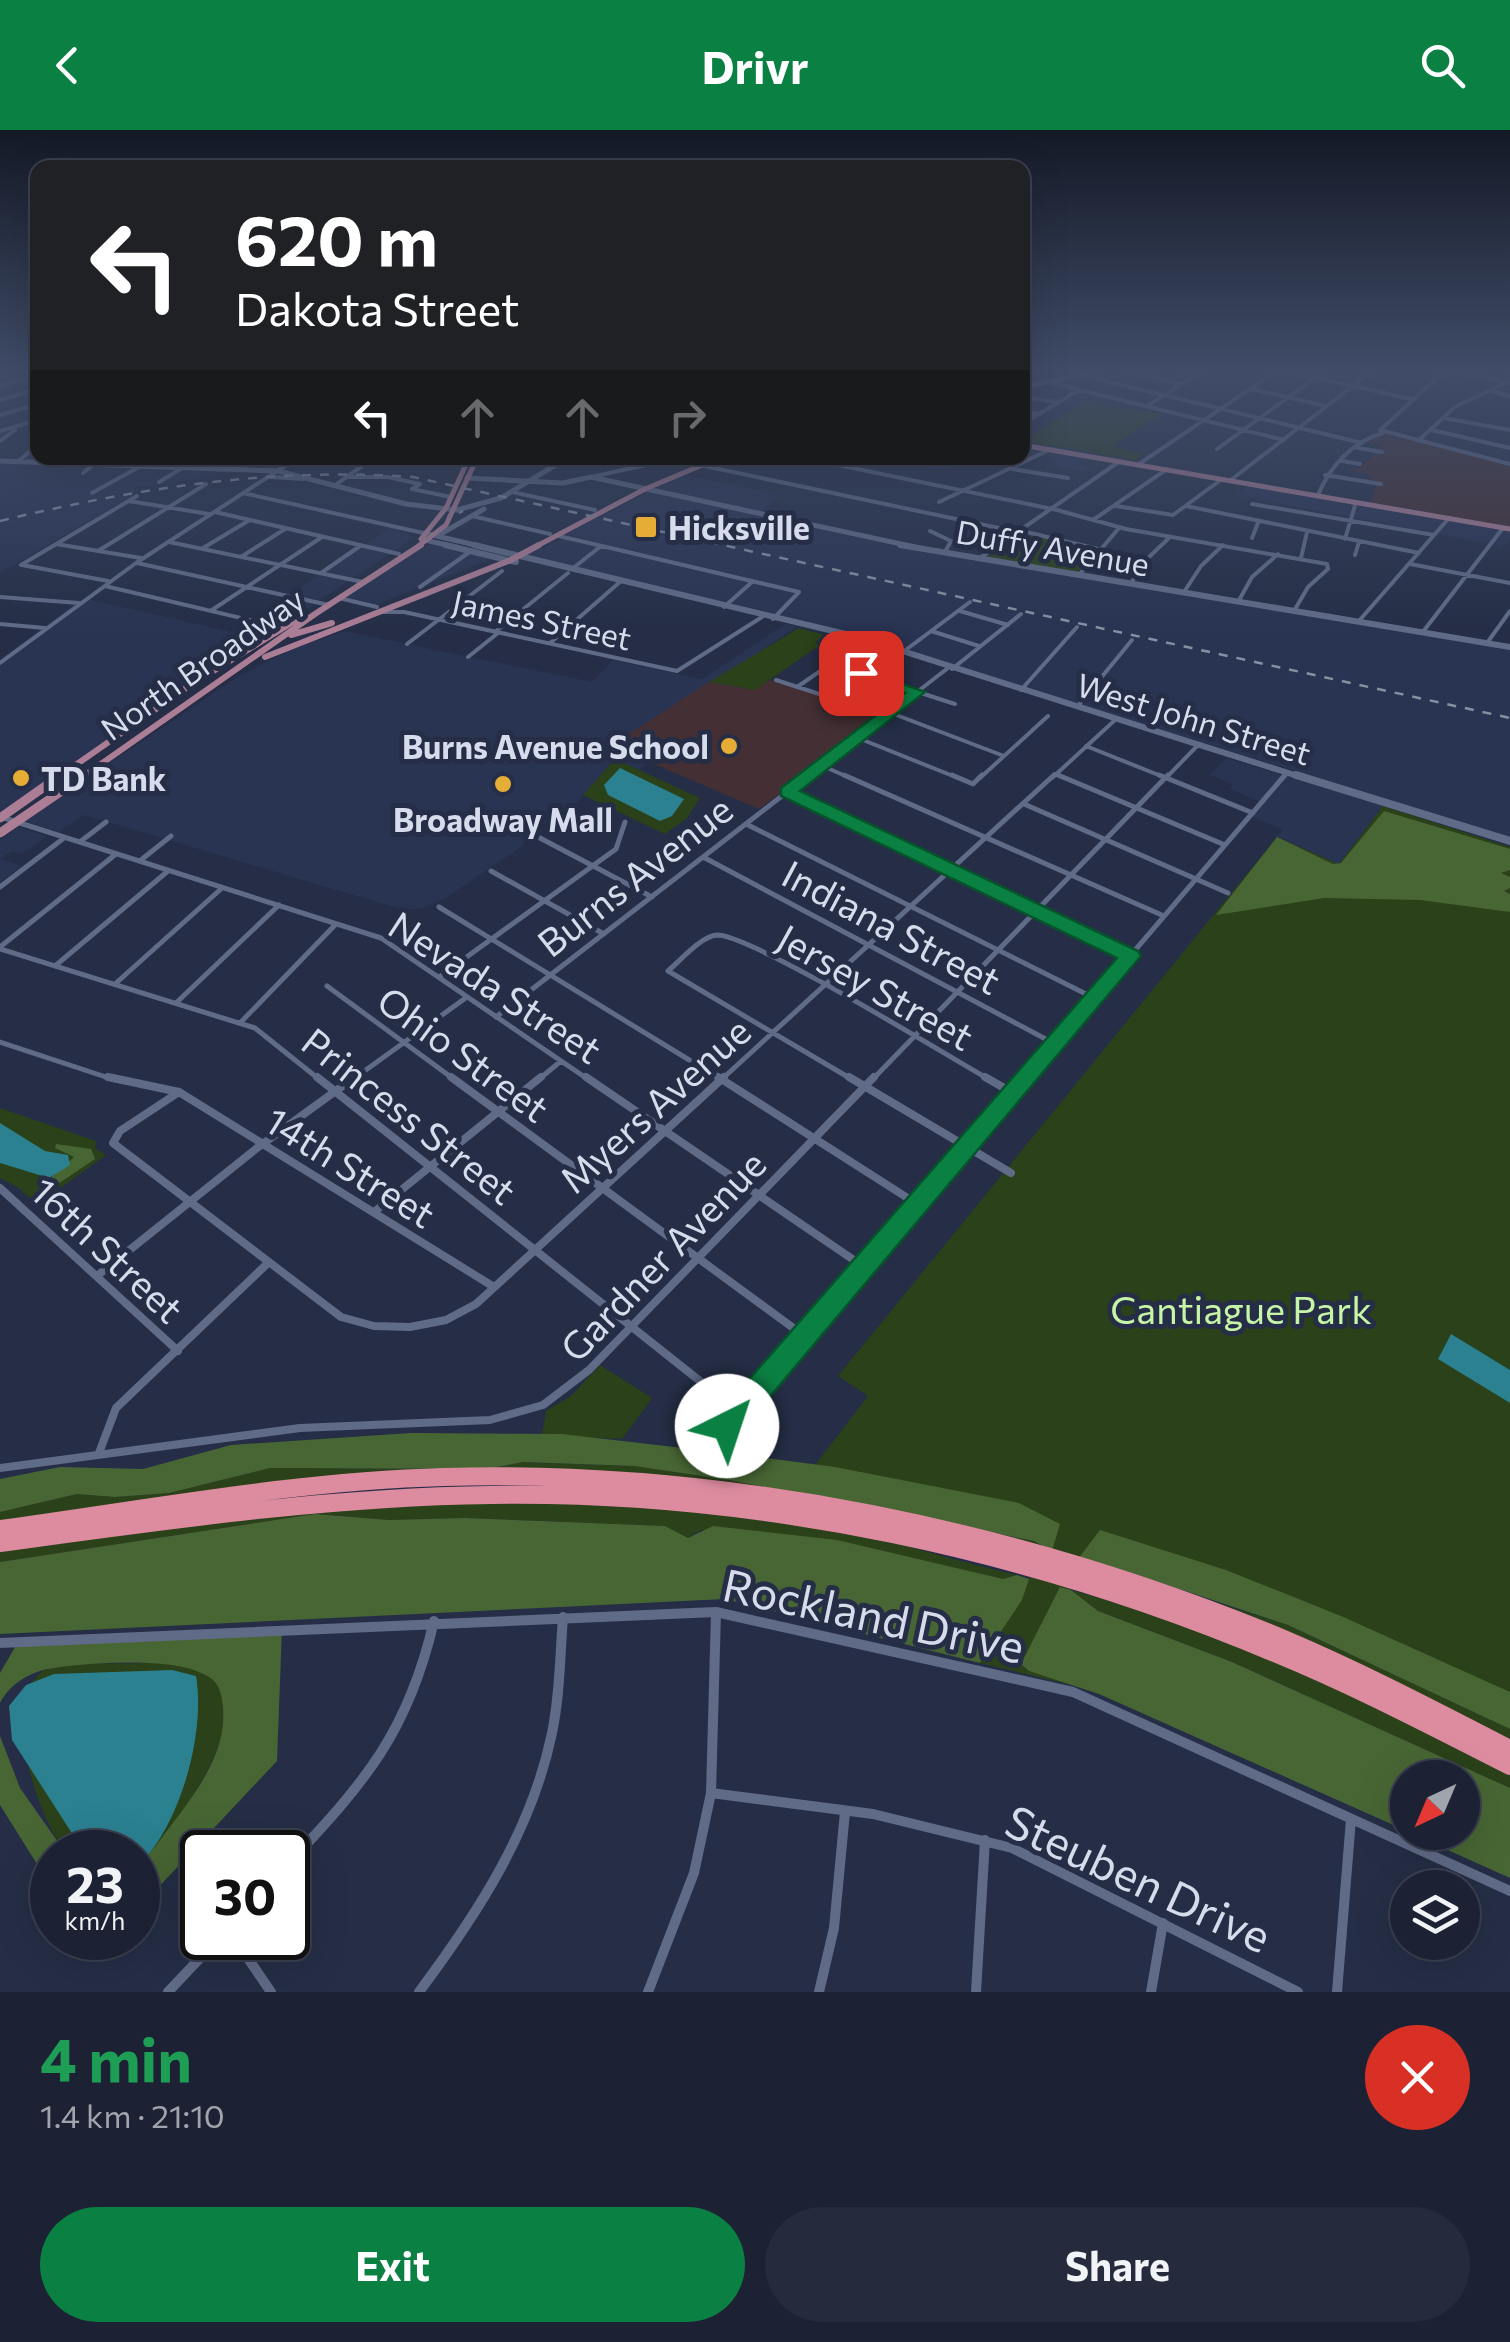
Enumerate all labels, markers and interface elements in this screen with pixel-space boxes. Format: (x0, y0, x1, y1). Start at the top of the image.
icon: back (40, 38, 95, 93)
text: Drivr (701, 38, 809, 93)
icon: search (1415, 38, 1470, 93)
text: 620 m (235, 195, 438, 280)
icon: left (70, 200, 200, 330)
text: Dakota Street (235, 280, 519, 335)
icon: left (345, 390, 400, 445)
icon: ahead (450, 390, 505, 445)
icon: ahead (555, 390, 610, 445)
icon: right (660, 390, 715, 445)
place label: Hicksville (668, 507, 810, 547)
street label: Duffy Avenue (953, 510, 1153, 584)
marker: Hicksville (633, 514, 659, 540)
street label: North Broadway (93, 578, 311, 748)
street label: James Street (449, 581, 635, 657)
pin (819, 631, 904, 716)
icon: arrive (834, 646, 889, 701)
street label: West John Street (1072, 663, 1316, 773)
place label: Burns Avenue School (402, 726, 709, 766)
marker: Burns Avenue School (718, 735, 740, 757)
place label: TD Bank (41, 758, 167, 798)
marker: TD Bank (10, 767, 32, 789)
marker: Broadway Mall (492, 773, 514, 795)
street label: Burns Avenue (527, 784, 741, 966)
place label: Broadway Mall (393, 799, 613, 839)
street label: Indiana Street (775, 849, 1009, 1003)
street label: Nevada Street (381, 900, 611, 1072)
street label: Jersey Street (770, 913, 982, 1059)
street label: Ohio Street (369, 975, 559, 1131)
street label: Myers Avenue (549, 1006, 759, 1202)
street label: Princess Street (294, 1017, 526, 1213)
street label: 14th Street (258, 1095, 444, 1237)
street label: Gardner Avenue (550, 1140, 774, 1370)
street label: 16th Street (22, 1167, 194, 1331)
park label: Cantiague Park (1110, 1285, 1372, 1332)
position arrow (675, 1374, 779, 1478)
street label: Rockland Drive (718, 1555, 1030, 1673)
north arrow (1390, 1760, 1480, 1850)
map controls (1390, 1760, 1480, 1960)
street label: Steuben Drive (998, 1792, 1280, 1962)
speed limit sign: 30 (180, 1830, 310, 1960)
text: 23 (66, 1852, 124, 1913)
button: layers (1390, 1870, 1480, 1960)
text: km/h (65, 1905, 125, 1935)
text: 4 min (40, 2021, 192, 2094)
button: close (1365, 2025, 1470, 2130)
text: 1.4 km · 21:10 (40, 2095, 225, 2135)
button: Exit (40, 2207, 745, 2322)
button: Share (765, 2207, 1470, 2322)

